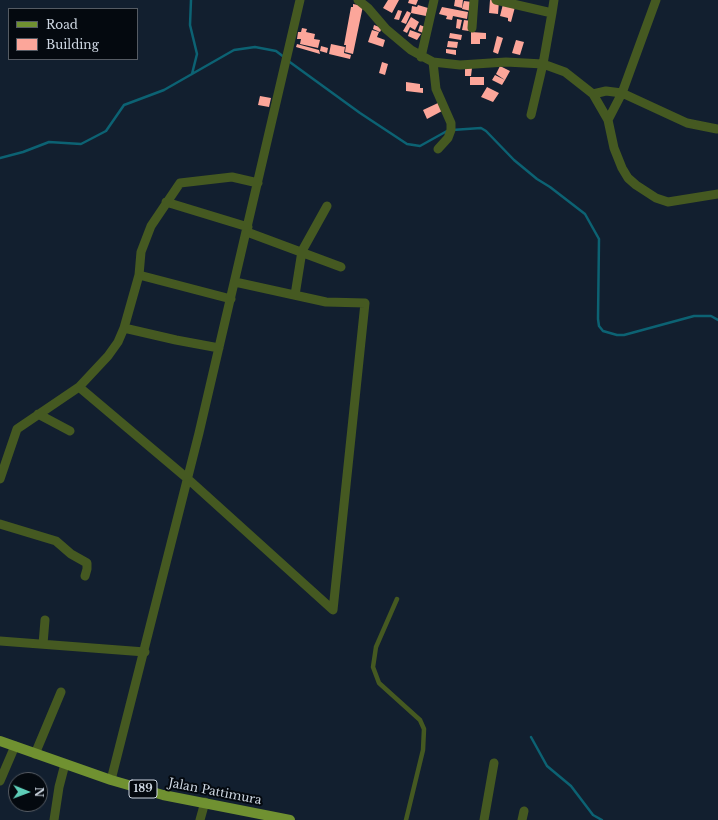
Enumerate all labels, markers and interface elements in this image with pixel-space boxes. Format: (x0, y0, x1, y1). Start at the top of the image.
legend (8, 8, 138, 60)
text: Road (46, 17, 78, 32)
text: Building (46, 37, 99, 52)
north arrow (8, 772, 48, 812)
street label: Jalan Pattimura (167, 776, 263, 808)
road number: 189 (129, 780, 157, 798)
text: N (32, 787, 46, 797)

